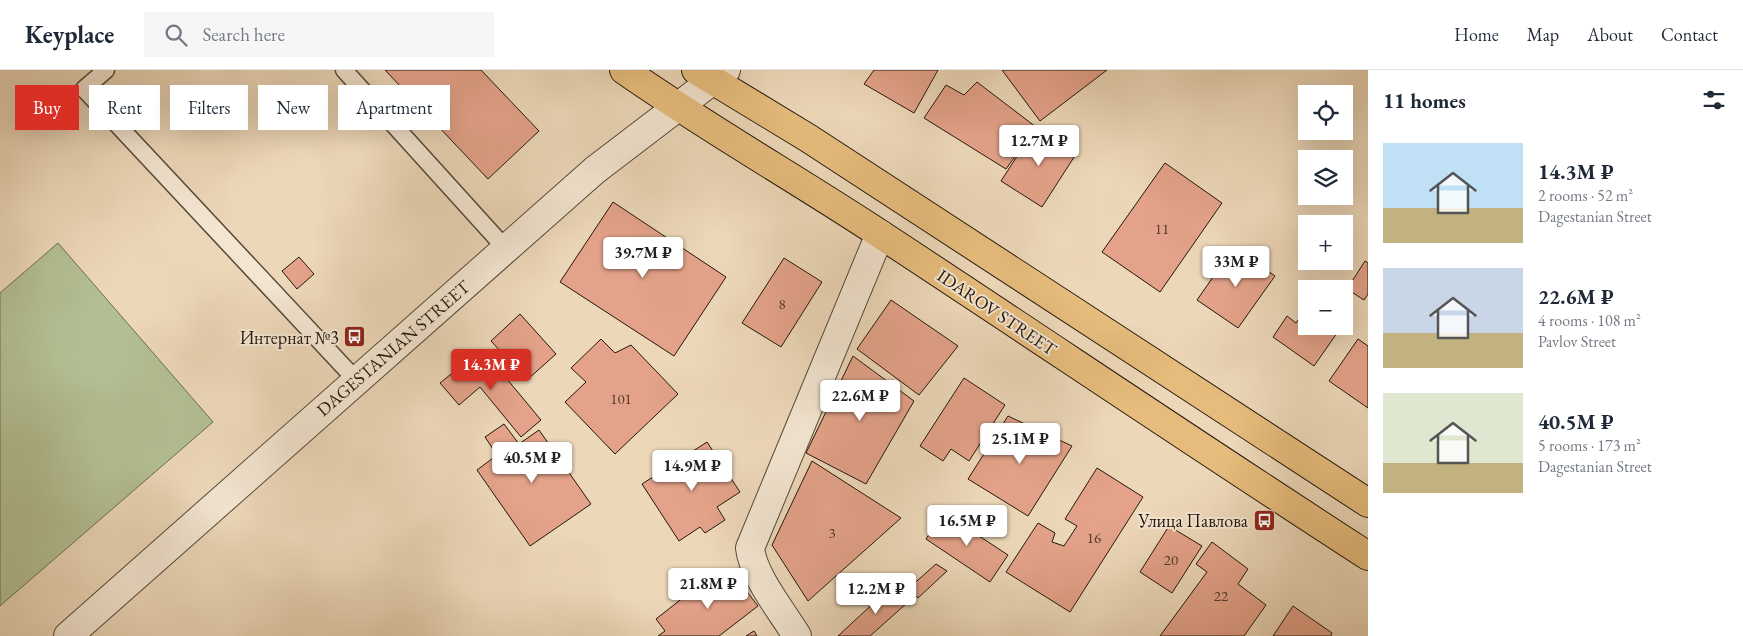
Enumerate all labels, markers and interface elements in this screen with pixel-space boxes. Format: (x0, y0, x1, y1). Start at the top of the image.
search box (144, 12, 494, 57)
text: Keyplace (25, 19, 114, 50)
icon: search (162, 21, 190, 49)
text: Search here (202, 22, 285, 47)
text: Home (1454, 23, 1499, 46)
text: Map (1527, 23, 1559, 46)
text: About (1587, 23, 1633, 46)
text: Contact (1661, 23, 1718, 46)
chip: Buy (15, 85, 79, 130)
chip: Rent (89, 85, 160, 130)
chip: Filters (170, 85, 248, 130)
chip: New (258, 85, 328, 130)
chip: Apartment (338, 85, 450, 130)
map controls (1298, 85, 1353, 335)
button: locate (1298, 85, 1353, 140)
icon: filters (1700, 86, 1728, 114)
text: 11 homes (1383, 87, 1466, 114)
pin: 12.7M ₽ (993, 124, 1085, 167)
text: 12.7M ₽ (1010, 130, 1068, 151)
button: layers (1298, 150, 1353, 205)
text: 14.3M ₽ (1538, 158, 1614, 185)
icon: home (1423, 163, 1483, 223)
text: 2 rooms · 52 m² (1538, 185, 1633, 206)
text: Dagestanian Street (1538, 206, 1652, 227)
button: + (1298, 215, 1353, 270)
house number: 11 (1155, 219, 1169, 238)
pin: 39.7M ₽ (597, 236, 689, 279)
text: 39.7M ₽ (614, 242, 672, 263)
pin: 33M ₽ (1201, 246, 1271, 288)
text: 33M ₽ (1213, 251, 1259, 272)
street label: IDAROV STREET (933, 264, 1062, 361)
street label: DAGESTANIAN STREET (312, 274, 475, 421)
button: − (1298, 280, 1353, 335)
text: 22.6M ₽ (1538, 283, 1614, 310)
icon: home (1423, 288, 1483, 348)
house number: 8 (778, 294, 786, 313)
text: 4 rooms · 108 m² (1538, 310, 1641, 331)
bus stop icon: Интернат №3 (343, 325, 367, 349)
place label: Интернат №3 (240, 326, 339, 349)
text: Pavlov Street (1538, 331, 1616, 352)
pin: 14.3M ₽ (445, 348, 537, 391)
text: 14.3M ₽ (462, 354, 520, 375)
pin: 22.6M ₽ (814, 380, 906, 422)
text: 22.6M ₽ (831, 385, 889, 406)
house number: 101 (610, 389, 632, 408)
text: 40.5M ₽ (1538, 408, 1614, 435)
icon: home (1423, 413, 1483, 473)
pin: 25.1M ₽ (974, 422, 1066, 465)
text: 25.1M ₽ (991, 428, 1049, 449)
text: 5 rooms · 173 m² (1538, 435, 1641, 456)
pin: 40.5M ₽ (486, 442, 578, 484)
text: 40.5M ₽ (503, 447, 561, 468)
pin: 14.9M ₽ (646, 450, 738, 492)
text: 14.9M ₽ (663, 455, 721, 476)
text: Dagestanian Street (1538, 456, 1652, 477)
pin: 16.5M ₽ (921, 504, 1013, 547)
bus stop icon: Улица Павлова (1252, 508, 1276, 532)
place label: Улица Павлова (1137, 509, 1249, 532)
text: 16.5M ₽ (938, 510, 996, 531)
house number: 3 (828, 523, 836, 542)
house number: 16 (1087, 528, 1101, 547)
house number: 20 (1164, 550, 1178, 569)
pin: 21.8M ₽ (662, 568, 754, 610)
pin: 12.2M ₽ (830, 572, 922, 615)
text: 21.8M ₽ (679, 573, 737, 594)
text: 12.2M ₽ (847, 578, 905, 599)
house number: 22 (1214, 586, 1229, 605)

